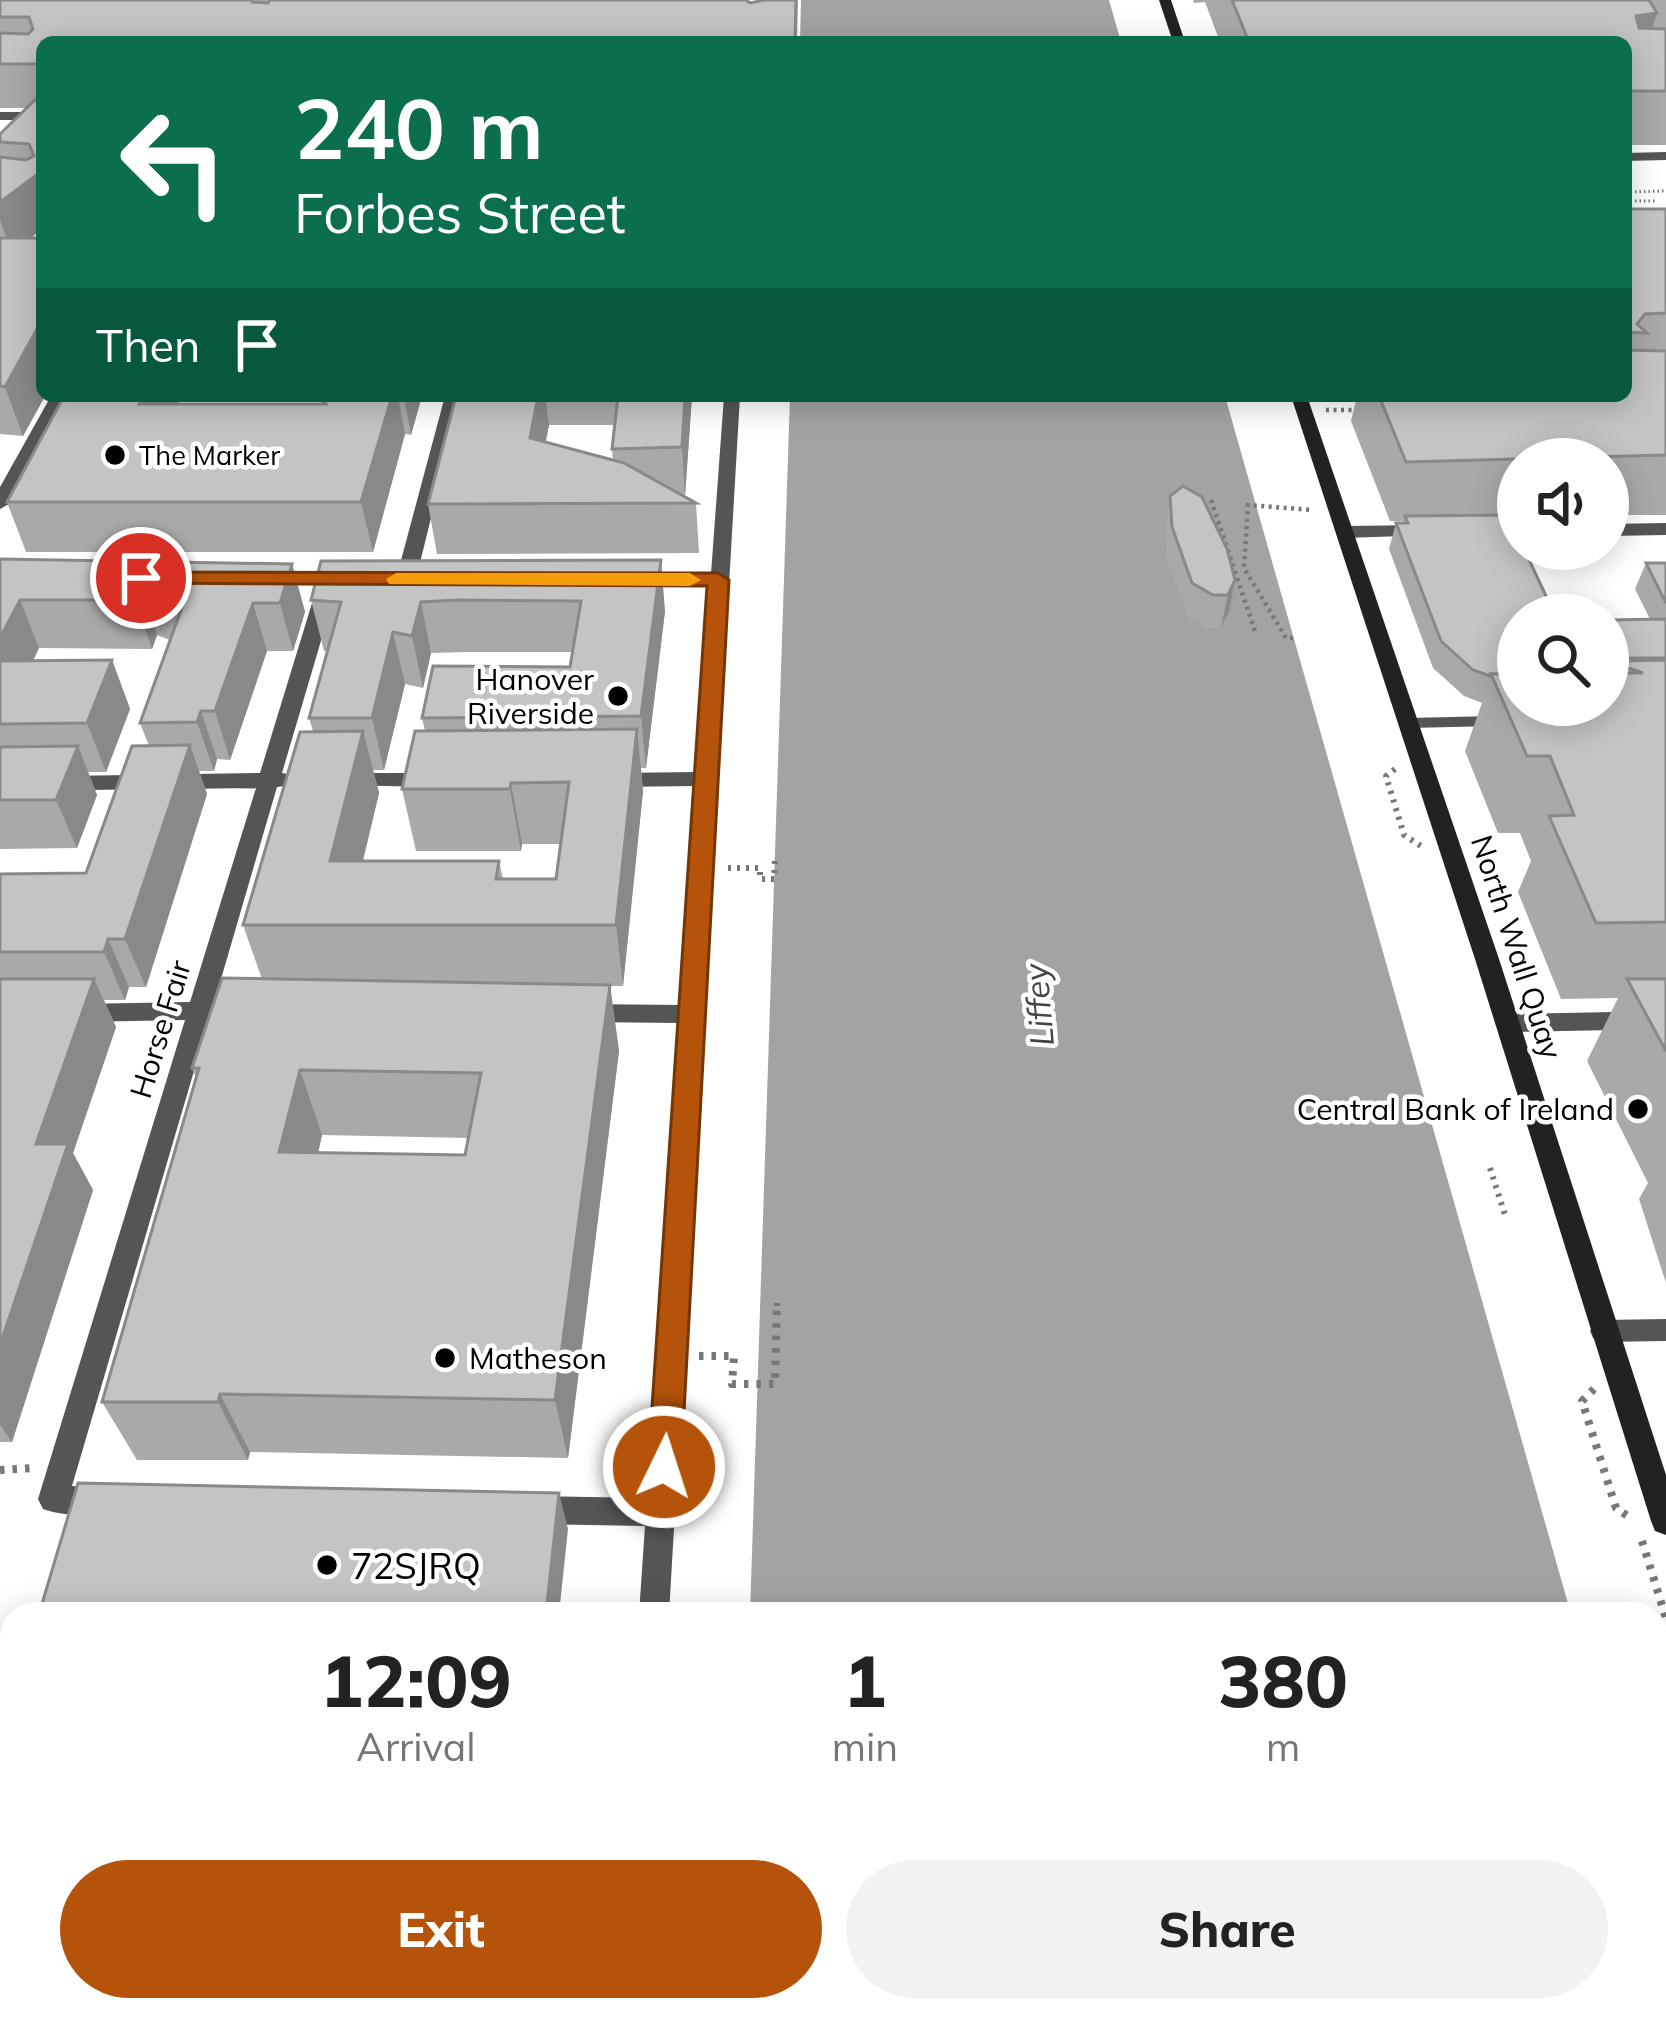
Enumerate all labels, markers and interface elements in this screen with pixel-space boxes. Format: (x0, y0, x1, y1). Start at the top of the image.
text: 240 m (294, 75, 544, 180)
icon: left (96, 84, 252, 240)
text: Forbes Street (294, 179, 626, 247)
icon: arrive (224, 312, 290, 378)
text: Then (96, 317, 200, 373)
place label: The Marker (139, 438, 280, 472)
map controls (1497, 438, 1629, 726)
button: sound (1497, 438, 1629, 570)
marker: The Marker (102, 442, 128, 468)
pin (90, 527, 192, 629)
icon: arrive (108, 545, 174, 611)
button: search (1497, 594, 1629, 726)
place label: Hanover Riverside (467, 660, 594, 732)
marker: Hanover Riverside (605, 683, 631, 709)
street label: North Wall Quay (1463, 830, 1571, 1064)
street label: Horse Fair (121, 955, 199, 1103)
water label: Liffey (1014, 961, 1062, 1048)
place label: Central Bank of Ireland (1297, 1090, 1614, 1128)
marker: Central Bank of Ireland (1625, 1096, 1651, 1122)
place label: Matheson (469, 1339, 607, 1377)
marker: Matheson (432, 1345, 458, 1371)
position arrow (601, 1404, 727, 1530)
place label: 72SJRQ (351, 1543, 481, 1588)
marker: 72SJRQ (314, 1552, 340, 1578)
text: 12:09 (320, 1635, 512, 1725)
text: 1 (843, 1635, 887, 1725)
text: 380 (1218, 1635, 1348, 1725)
text: Arrival (356, 1722, 476, 1771)
text: min (832, 1722, 898, 1771)
text: m (1266, 1722, 1300, 1771)
button: Exit (60, 1860, 822, 1998)
button: Share (846, 1860, 1608, 1998)

